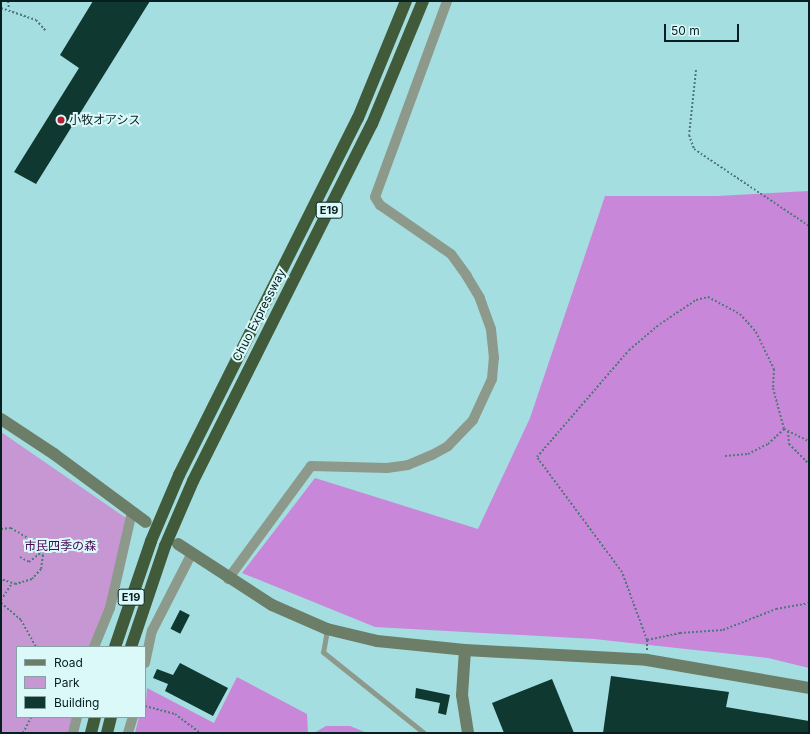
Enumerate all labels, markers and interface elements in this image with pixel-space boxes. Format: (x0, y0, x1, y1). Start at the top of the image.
scale bar (666, 16, 741, 42)
text: 50 m (671, 23, 700, 38)
place label: 小牧オアシス (69, 113, 141, 127)
marker: 小牧オアシス (56, 115, 66, 125)
road number: E19 (315, 201, 343, 219)
street label: Chuo Expressway (229, 266, 289, 364)
park label: 市民四季の森 (24, 539, 96, 553)
road number: E19 (117, 588, 145, 606)
legend (16, 646, 146, 718)
text: Road (54, 655, 83, 670)
text: Park (54, 675, 80, 690)
text: Building (54, 695, 99, 710)

